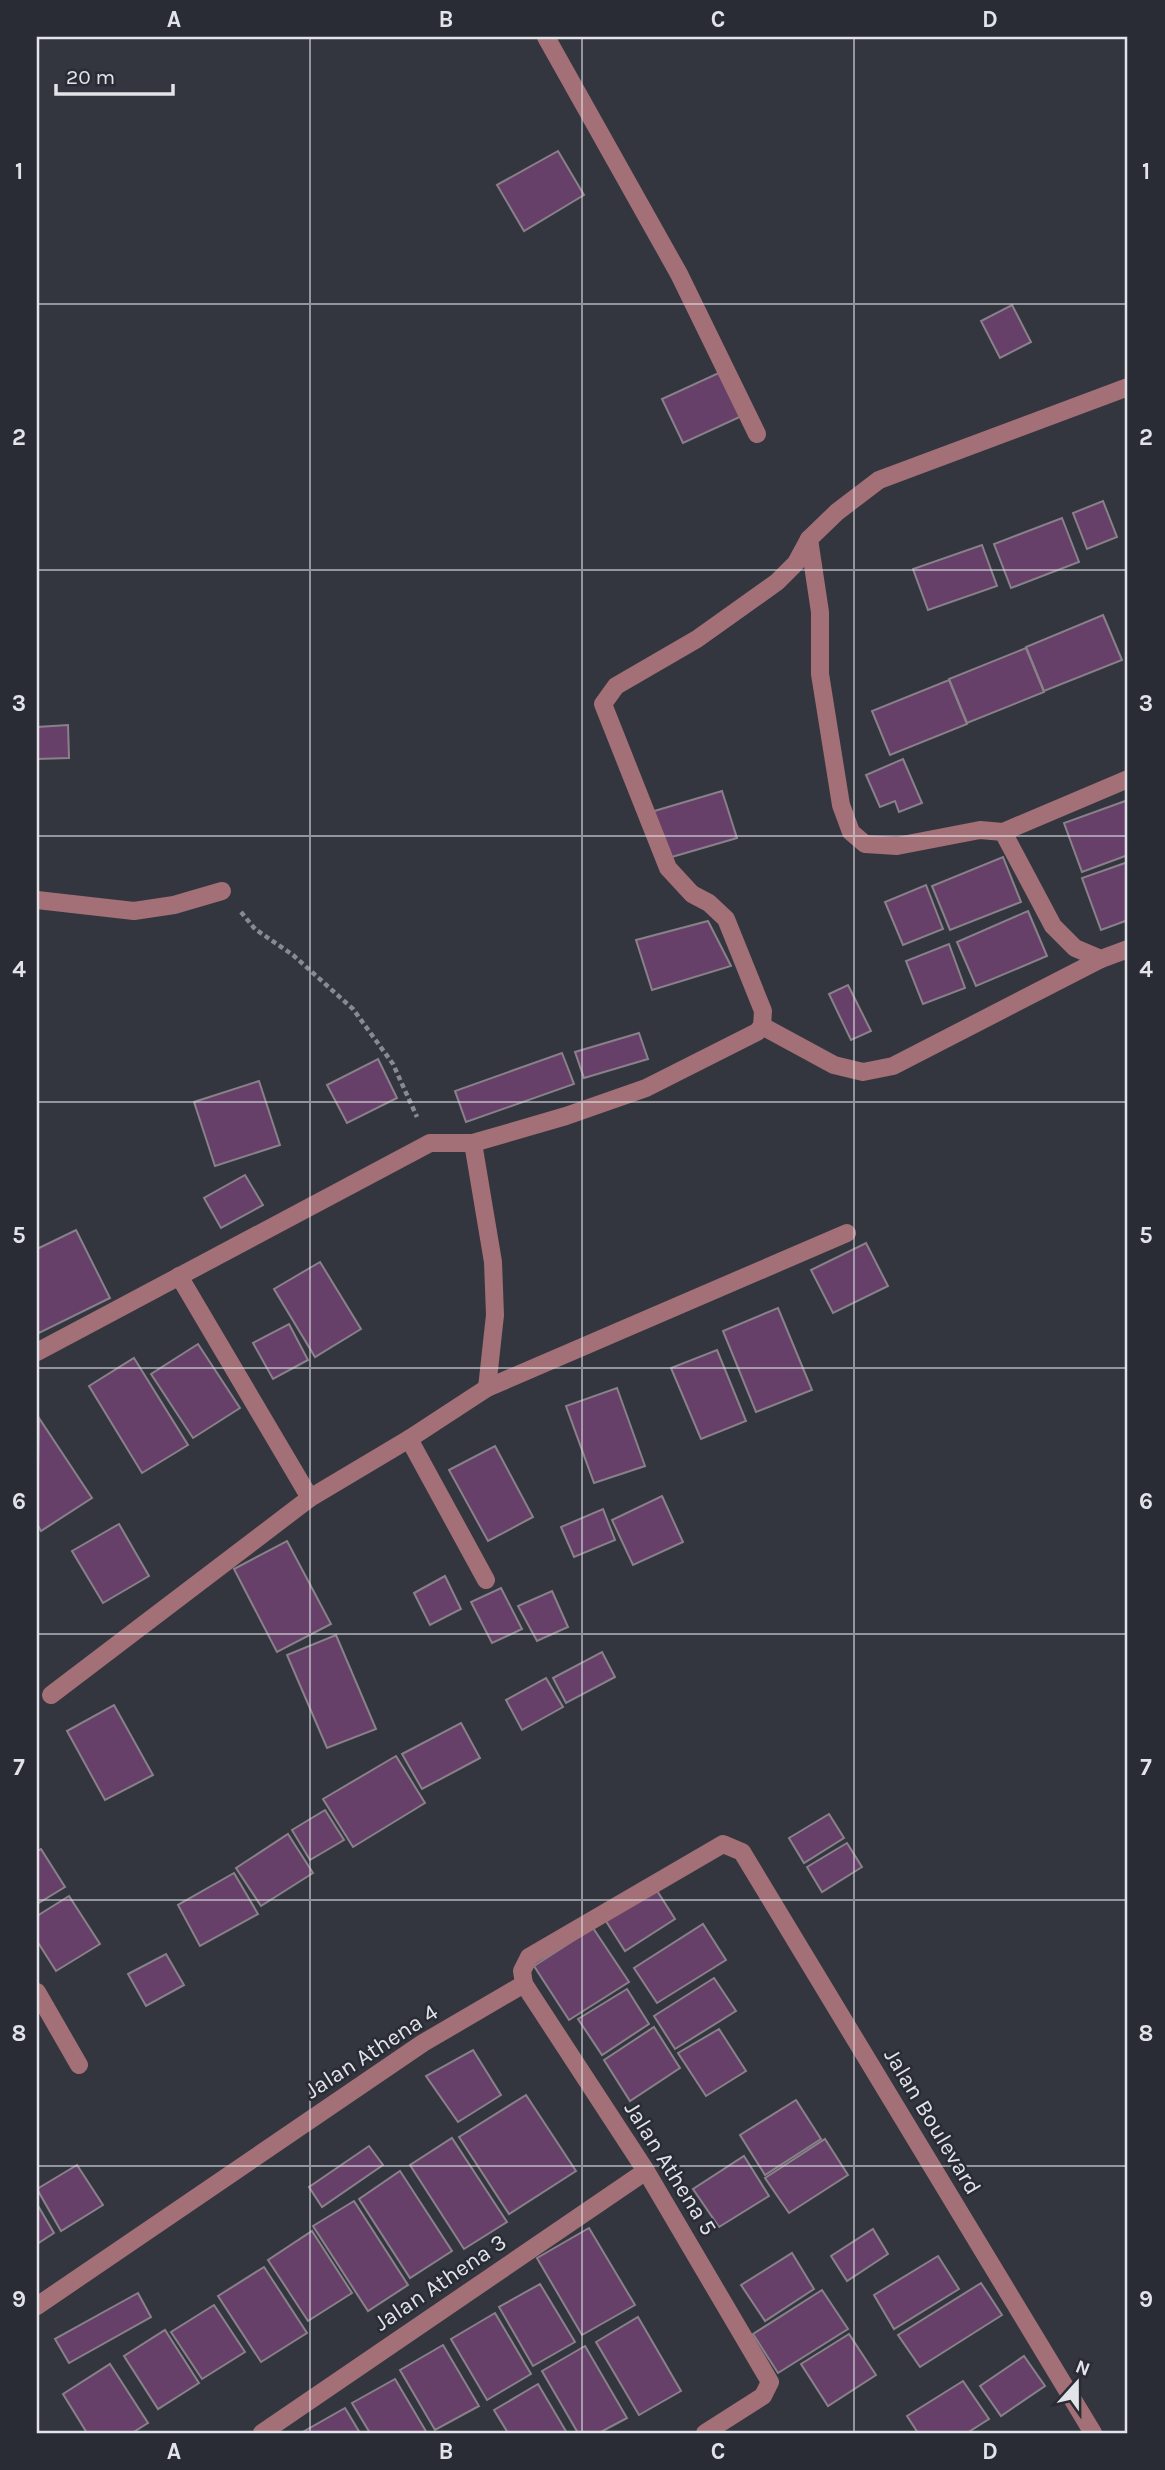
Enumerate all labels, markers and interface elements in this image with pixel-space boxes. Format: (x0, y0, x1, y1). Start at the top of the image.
text: A (167, 6, 181, 33)
text: B (439, 6, 453, 33)
text: C (711, 6, 725, 33)
text: D (982, 6, 998, 33)
scale bar (56, 52, 173, 96)
text: 20 m (66, 65, 115, 89)
text: 1 (15, 158, 23, 185)
text: 1 (1142, 158, 1150, 185)
text: 2 (12, 424, 26, 451)
text: 2 (1139, 424, 1153, 451)
text: 3 (12, 690, 26, 717)
text: 3 (1139, 690, 1153, 717)
text: 4 (12, 956, 26, 983)
text: 4 (1139, 956, 1153, 983)
text: 5 (12, 1222, 26, 1249)
text: 5 (1139, 1222, 1153, 1249)
text: 6 (12, 1488, 26, 1515)
text: 6 (1139, 1488, 1153, 1515)
text: 7 (13, 1754, 25, 1781)
text: 7 (1140, 1754, 1152, 1781)
street label: Jalan Athena 4 (300, 1998, 443, 2104)
text: 8 (12, 2020, 26, 2047)
text: 8 (1139, 2020, 1153, 2047)
street label: Jalan Boulevard (878, 2043, 987, 2199)
street label: Jalan Athena 5 (619, 2096, 723, 2240)
street label: Jalan Athena 3 (369, 2228, 511, 2337)
text: 9 (12, 2286, 26, 2313)
text: 9 (1139, 2286, 1153, 2313)
north arrow (1042, 2348, 1112, 2418)
text: N (1072, 2355, 1093, 2381)
text: A (167, 2438, 181, 2465)
text: B (439, 2438, 453, 2465)
text: C (711, 2438, 725, 2465)
text: D (982, 2438, 998, 2465)

